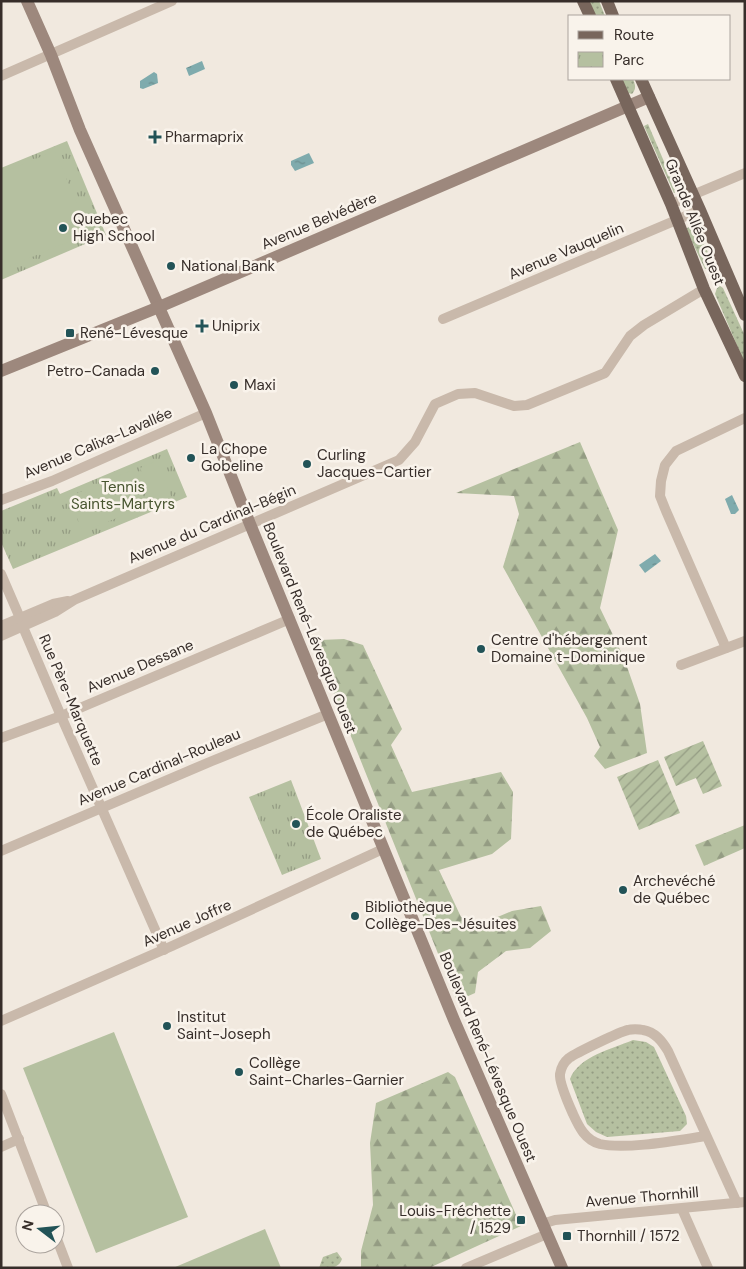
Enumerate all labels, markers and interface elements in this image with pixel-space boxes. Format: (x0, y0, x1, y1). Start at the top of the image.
legend (568, 15, 731, 80)
text: Route (614, 25, 654, 45)
text: Parc (614, 50, 644, 70)
place label: Pharmaprix (165, 127, 244, 147)
marker: Pharmaprix (149, 131, 161, 143)
street label: Grande Allée Ouest (660, 156, 730, 288)
street label: Avenue Belvédère (258, 188, 380, 254)
place label: Quebec High School (73, 209, 155, 246)
street label: Avenue Vauquelin (505, 218, 627, 284)
marker: Quebec High School (57, 222, 69, 234)
place label: National Bank (181, 256, 276, 276)
marker: National Bank (165, 260, 177, 272)
place label: Uniprix (212, 316, 261, 336)
marker: Uniprix (196, 320, 208, 332)
place label: René-Lévesque (80, 323, 188, 343)
marker: René-Lévesque (64, 327, 76, 339)
place label: Petro-Canada (47, 361, 145, 381)
marker: Petro-Canada (149, 365, 161, 377)
place label: Maxi (244, 375, 276, 395)
marker: Maxi (228, 379, 240, 391)
street label: Avenue Calixa-Lavallée (21, 403, 175, 483)
place label: La Chope Gobeline (201, 439, 267, 476)
place label: Curling Jacques-Cartier (317, 445, 432, 482)
marker: La Chope Gobeline (185, 452, 197, 464)
marker: Curling Jacques-Cartier (301, 458, 313, 470)
park label: Tennis Saints-Martyrs (71, 477, 175, 514)
street label: Avenue du Cardinal-Bégin (125, 480, 299, 568)
street label: Boulevard René-Lévesque Ouest (258, 519, 362, 737)
place label: Centre d'hébergement Domaine t-Dominique (491, 630, 648, 667)
street label: Rue Père-Marquette (34, 631, 108, 769)
street label: Avenue Dessane (84, 634, 196, 698)
marker: Centre d'hébergement Domaine t-Dominique (475, 643, 487, 655)
street label: Avenue Cardinal-Rouleau (75, 724, 243, 810)
place label: École Oraliste de Québec (306, 805, 401, 842)
marker: École Oraliste de Québec (290, 818, 302, 830)
place label: Archevéché de Québec (633, 871, 715, 908)
marker: Archevéché de Québec (617, 884, 629, 896)
street label: Avenue Joffre (139, 894, 235, 952)
place label: Bibliothèque Collège-Des-Jésuites (365, 897, 517, 934)
marker: Bibliothèque Collège-Des-Jésuites (349, 910, 361, 922)
street label: Boulevard René-Lévesque Ouest (435, 949, 541, 1165)
place label: Institut Saint-Joseph (177, 1007, 271, 1044)
marker: Institut Saint-Joseph (161, 1020, 173, 1032)
place label: Collège Saint-Charles-Garnier (249, 1053, 404, 1090)
marker: Collège Saint-Charles-Garnier (233, 1066, 245, 1078)
street label: Avenue Thornhill (584, 1182, 700, 1212)
place label: Louis-Fréchette / 1529 (399, 1201, 511, 1238)
north arrow (15, 1204, 65, 1254)
marker: Louis-Fréchette / 1529 (515, 1214, 527, 1226)
text: N (17, 1218, 38, 1233)
place label: Thornhill / 1572 (577, 1226, 680, 1246)
marker: Thornhill / 1572 (561, 1230, 573, 1242)

